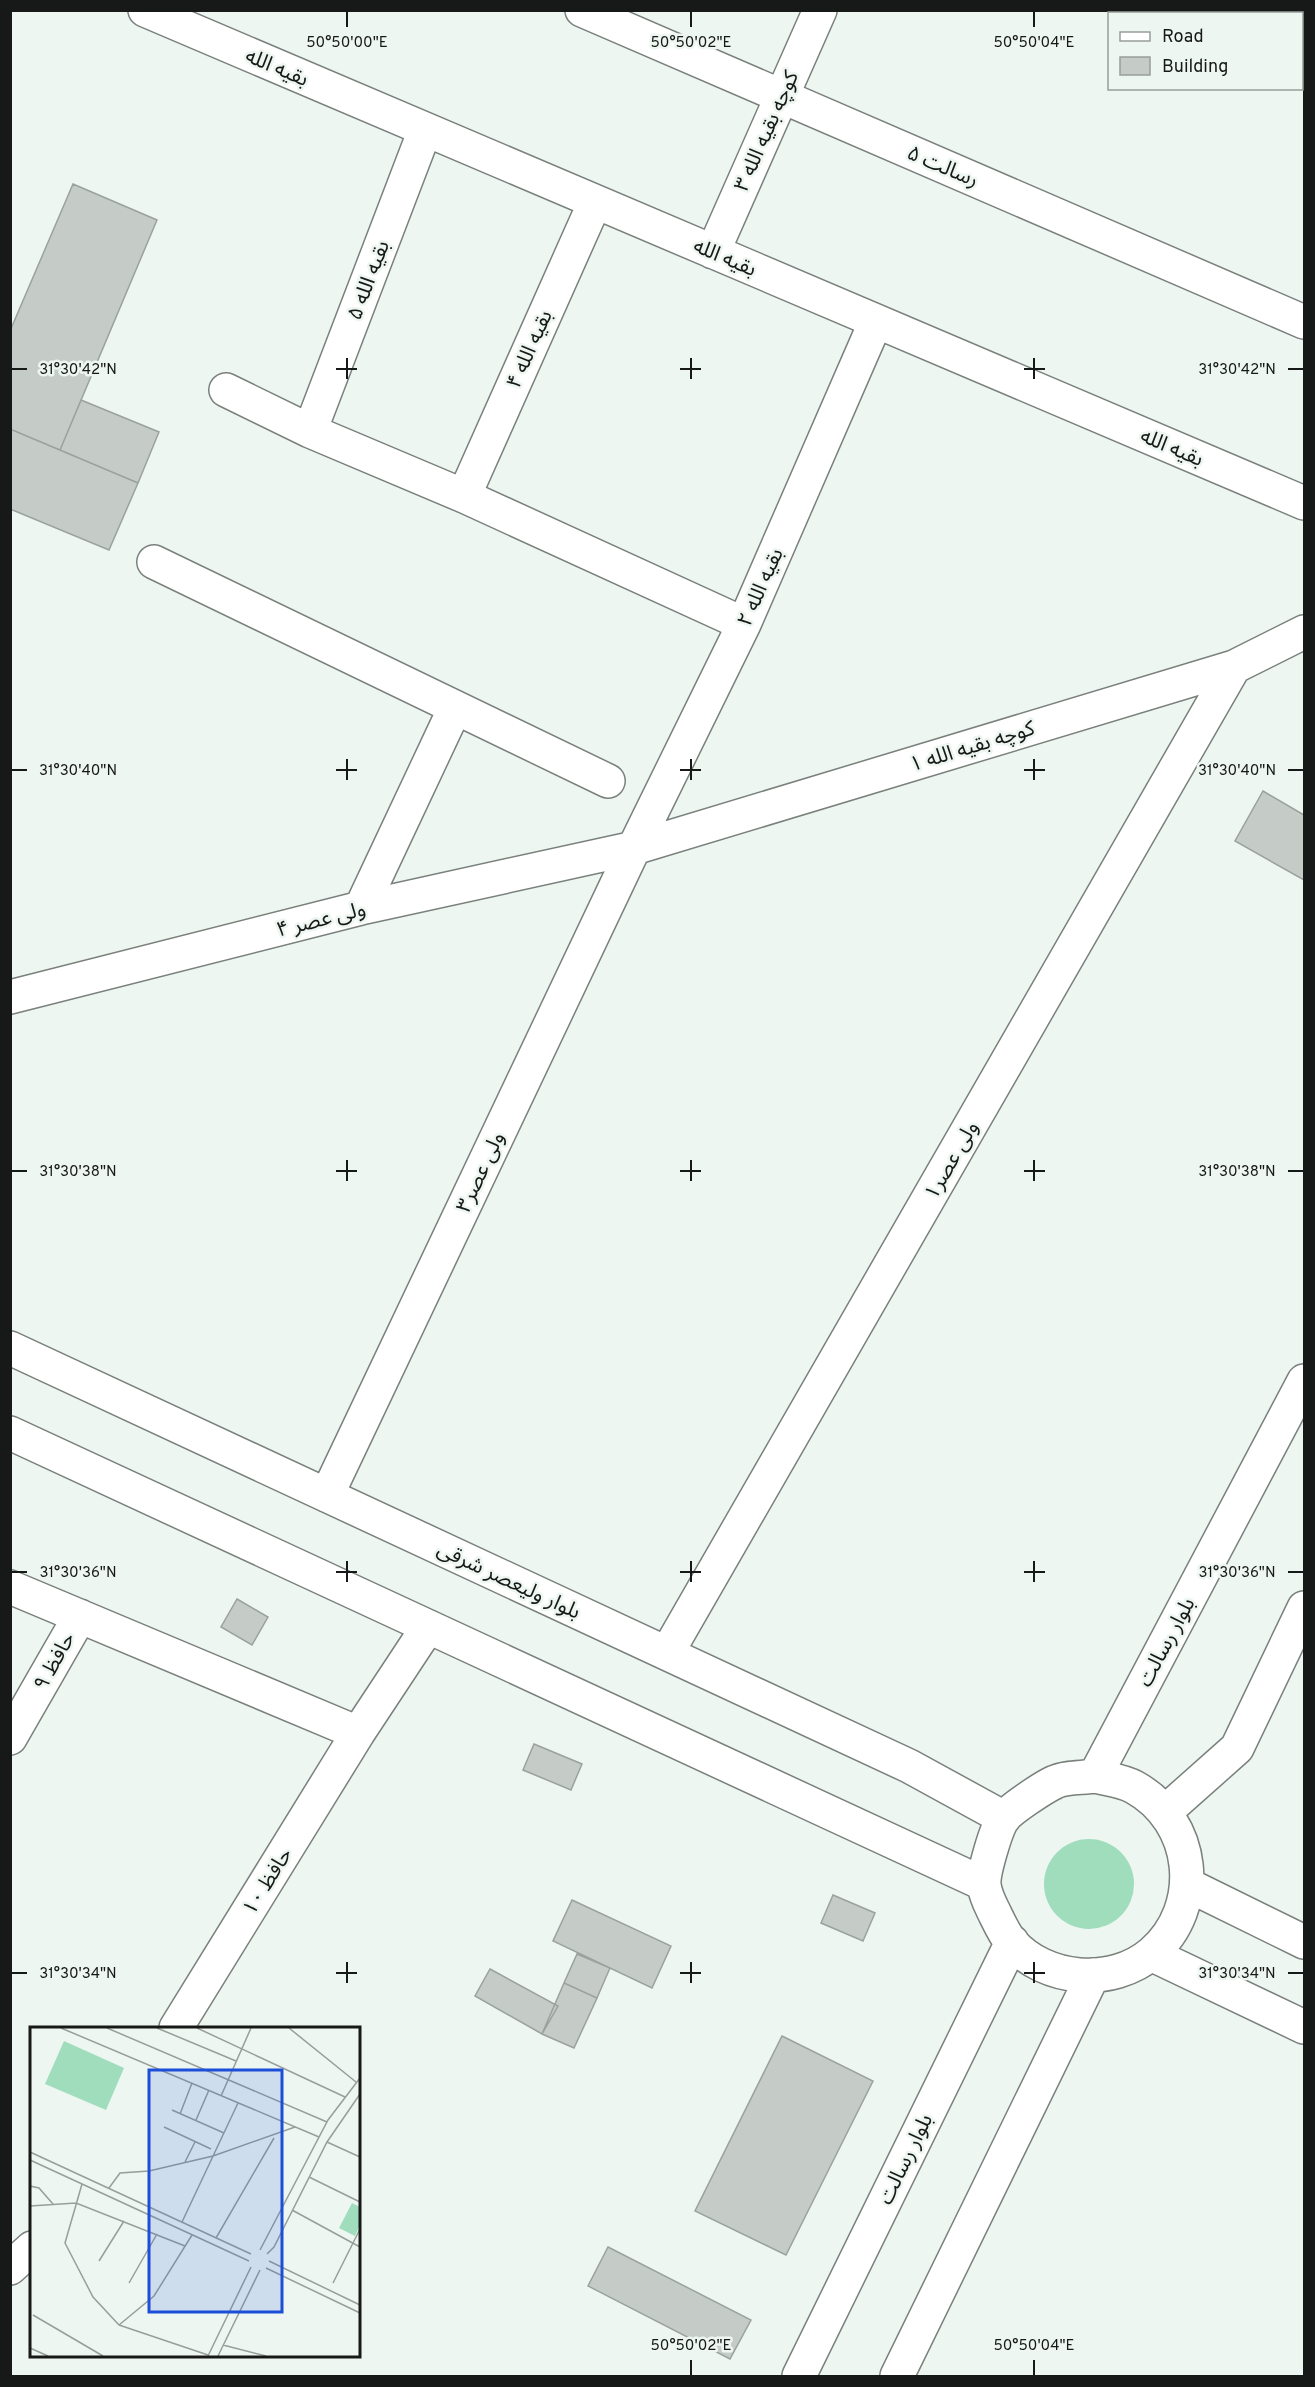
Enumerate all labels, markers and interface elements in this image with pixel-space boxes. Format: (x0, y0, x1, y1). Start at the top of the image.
legend (1108, 12, 1303, 90)
text: Road (1162, 26, 1204, 49)
text: 50°50'00"E (306, 34, 388, 53)
text: 50°50'02"E (650, 34, 732, 53)
text: 50°50'04"E (993, 34, 1075, 53)
street label: بقیه الله (241, 43, 312, 94)
text: Building (1162, 56, 1228, 79)
street label: کوچه بقیه الله ۳ (729, 67, 806, 196)
street label: رسالت ۵ (903, 140, 982, 194)
street label: بقیه الله (689, 233, 760, 284)
street label: بقیه الله ۵ (342, 237, 397, 324)
street label: بقیه الله ۴ (501, 306, 560, 393)
text: 31°30'42"N (39, 361, 117, 380)
text: 31°30'42"N (1198, 361, 1276, 380)
street label: بقیه الله (1136, 423, 1207, 474)
street label: بقیه الله ۲ (732, 544, 791, 631)
street label: کوچه بقیه الله ۱ (907, 716, 1038, 779)
text: 31°30'40"N (39, 762, 117, 781)
text: 31°30'40"N (1198, 762, 1276, 781)
street label: ولی عصر ۴ (274, 896, 369, 945)
street label: ولی عصر۱ (919, 1117, 986, 1205)
street label: ولی عصر۳ (451, 1128, 512, 1217)
text: 31°30'38"N (39, 1163, 117, 1182)
text: 31°30'38"N (1198, 1163, 1276, 1182)
street label: بلوار ولیعصر شرقی (432, 1536, 584, 1626)
text: 31°30'36"N (39, 1564, 117, 1583)
text: 31°30'36"N (1198, 1564, 1276, 1583)
street label: بلوار رسالت (1132, 1593, 1202, 1692)
street label: حافظ ۹ (28, 1628, 82, 1696)
street label: حافظ ۱۰ (237, 1843, 299, 1920)
text: 31°30'34"N (39, 1965, 117, 1984)
text: 31°30'34"N (1198, 1965, 1276, 1984)
inset map (30, 2027, 360, 2357)
street label: بلوار رسالت (873, 2110, 940, 2209)
text: 50°50'02"E (650, 2337, 732, 2356)
text: 50°50'04"E (993, 2337, 1075, 2356)

